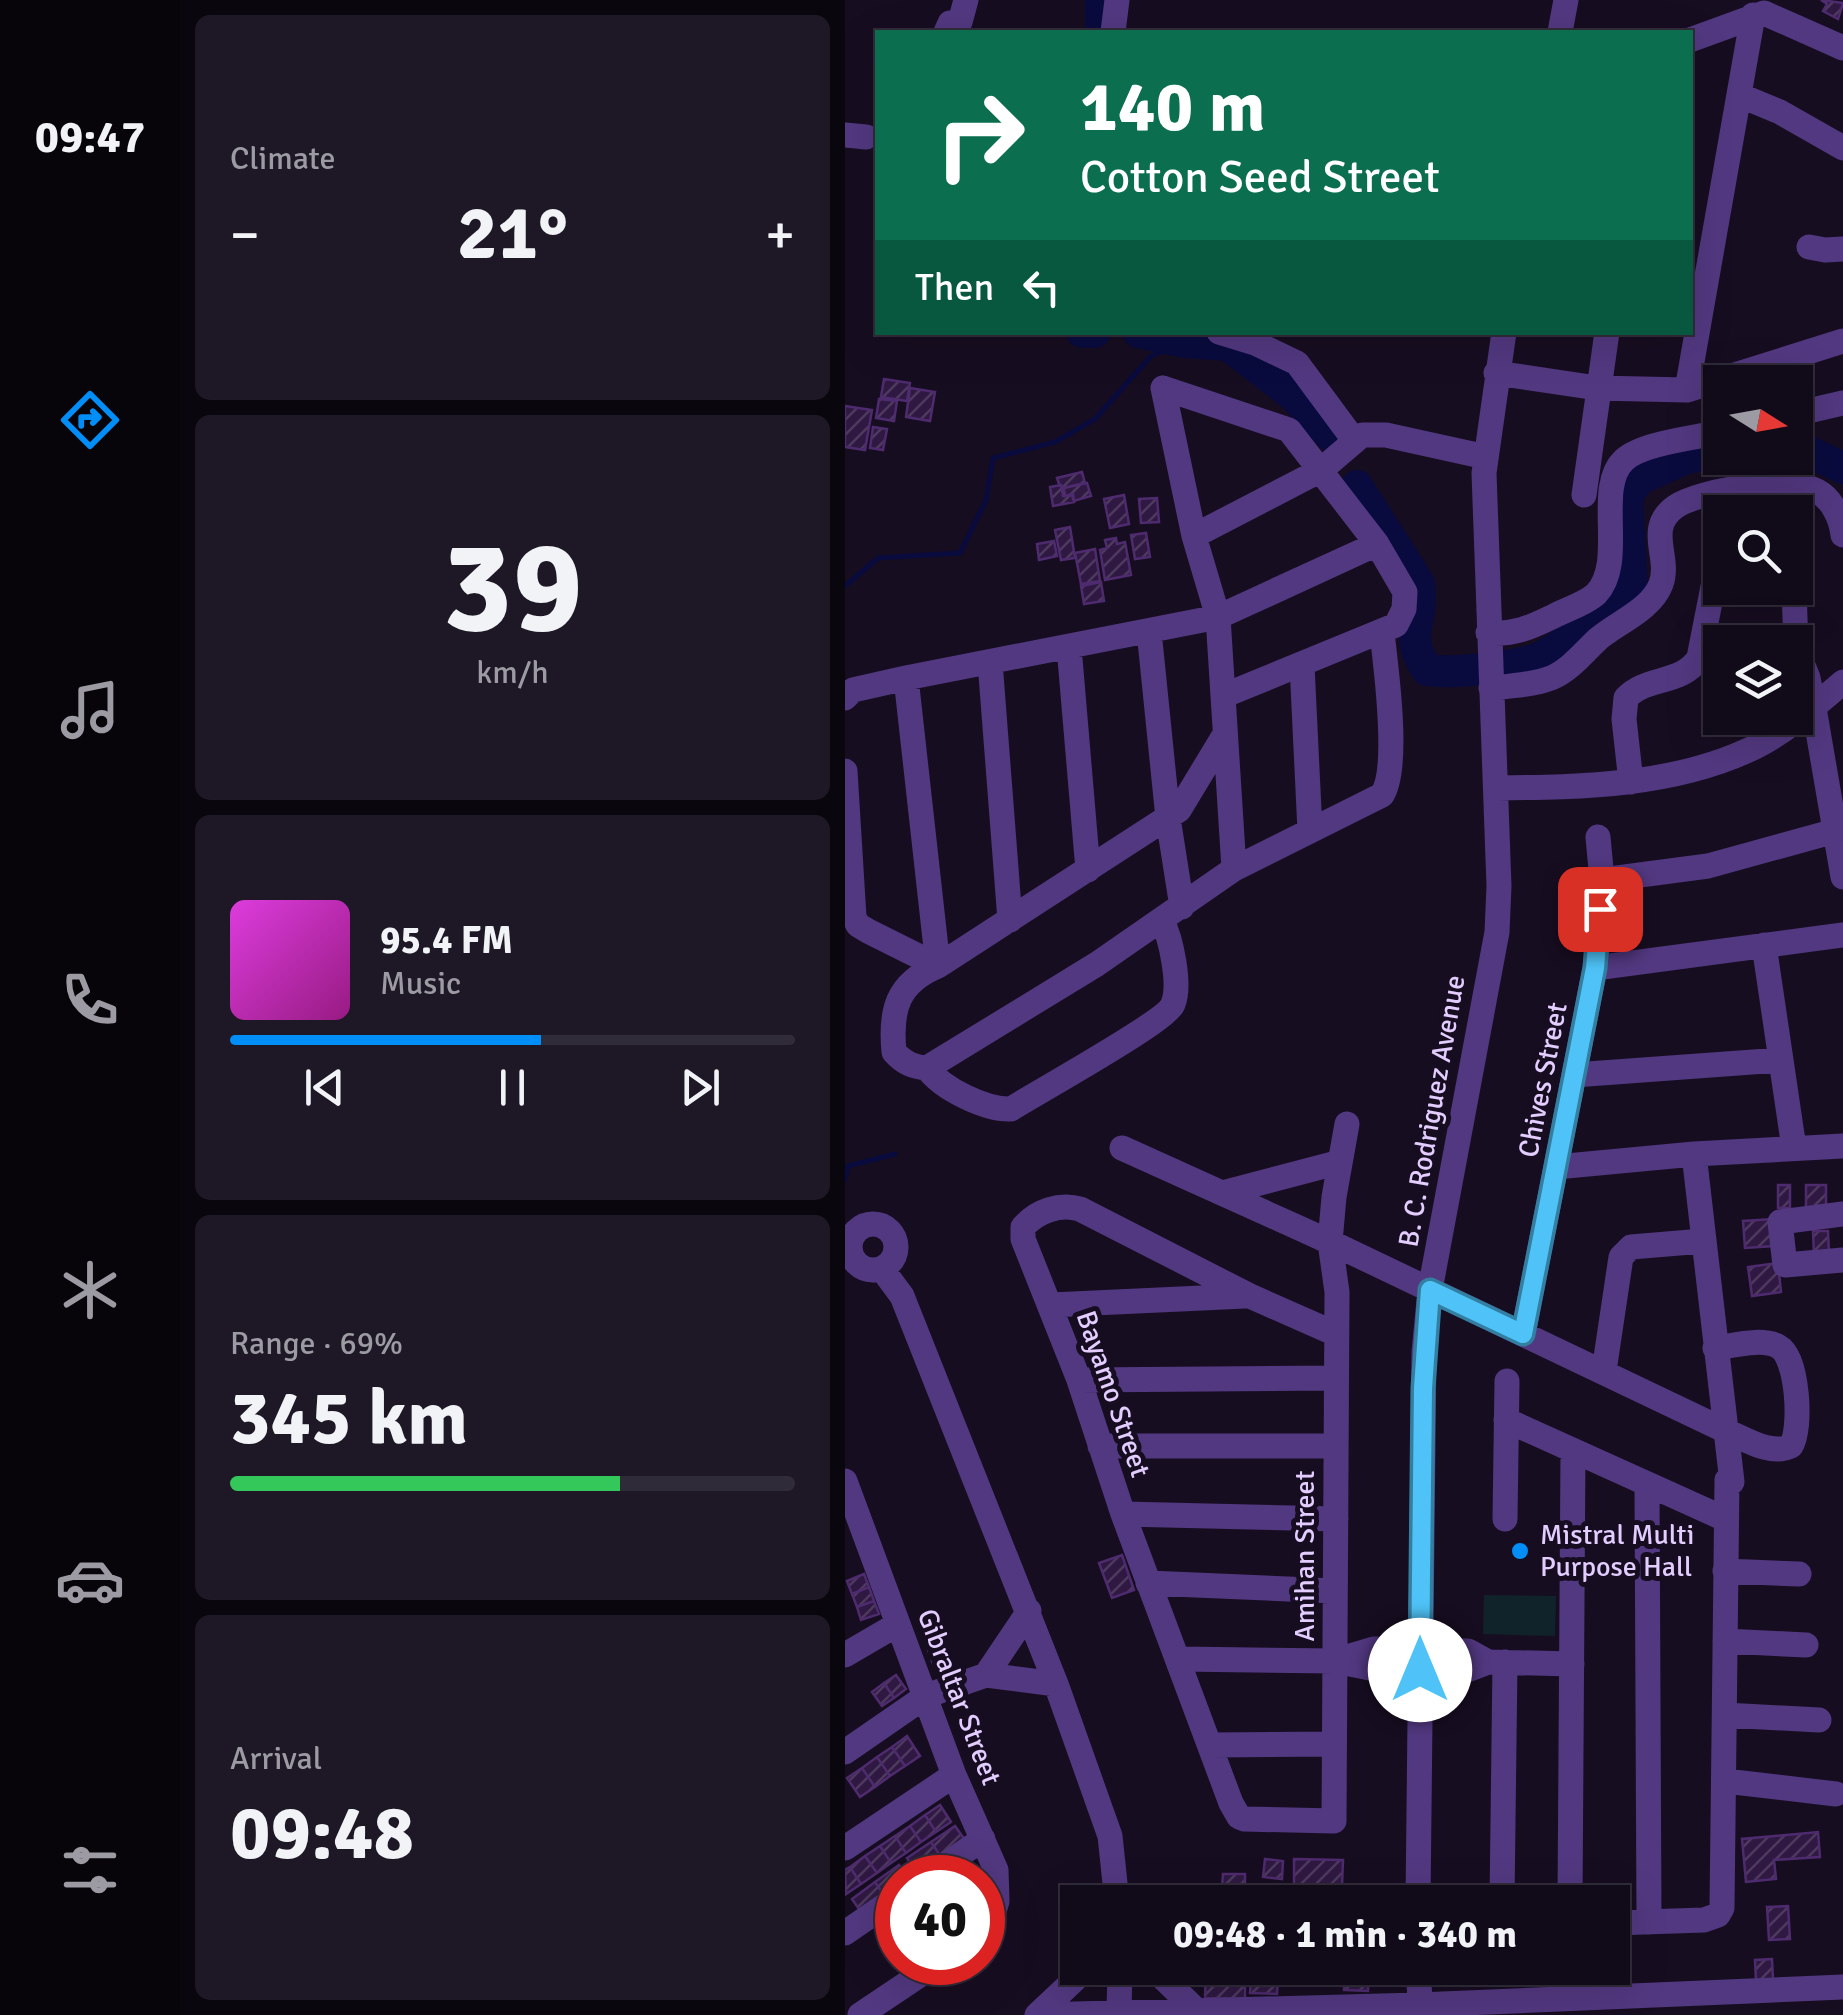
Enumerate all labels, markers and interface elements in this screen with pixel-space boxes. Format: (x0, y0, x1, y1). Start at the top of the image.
text: 140 m (1080, 64, 1265, 150)
icon: right (915, 70, 1045, 200)
text: 09:47 (35, 110, 145, 165)
text: Climate (230, 139, 336, 178)
text: Cotton Seed Street (1080, 150, 1440, 205)
text: 21° (457, 187, 568, 280)
text: − (230, 201, 260, 269)
text: + (765, 201, 795, 269)
icon: left (1014, 260, 1069, 315)
text: Then (915, 264, 994, 311)
north arrow (1703, 365, 1813, 475)
map controls (1703, 365, 1813, 735)
icon: directions (55, 385, 125, 455)
button: search (1703, 495, 1813, 605)
text: 39 (442, 508, 583, 668)
button: layers (1703, 625, 1813, 735)
text: km/h (476, 653, 549, 692)
icon: music (55, 675, 125, 745)
pin (1558, 867, 1643, 952)
icon: arrive (1573, 882, 1628, 937)
text: 95.4 FM (380, 917, 513, 964)
text: Music (380, 964, 461, 1003)
icon: phone (55, 965, 125, 1035)
street label: B. C. Rodriguez Avenue (1391, 972, 1473, 1250)
street label: Chives Street (1511, 999, 1575, 1160)
icon: previous (297, 1060, 352, 1115)
icon: pause (485, 1060, 540, 1115)
icon: next (673, 1060, 728, 1115)
icon: climate (55, 1255, 125, 1325)
street label: Bayamo Street (1069, 1306, 1157, 1482)
text: Range · 69% (230, 1324, 403, 1363)
text: 345 km (230, 1372, 468, 1465)
street label: Amihan Street (1288, 1470, 1322, 1641)
place label: Mistral Multi Purpose Hall (1540, 1518, 1694, 1584)
marker: Mistral Multi Purpose Hall (1509, 1540, 1531, 1562)
icon: car (55, 1545, 125, 1615)
street label: Gibraltar Street (910, 1604, 1008, 1790)
position arrow (1368, 1618, 1472, 1722)
text: Arrival (230, 1739, 322, 1778)
text: 09:48 (230, 1787, 414, 1880)
icon: filters (55, 1835, 125, 1905)
speed limit sign: 40 (875, 1855, 1005, 1985)
text: 09:48 · 1 min · 340 m (1173, 1911, 1517, 1958)

